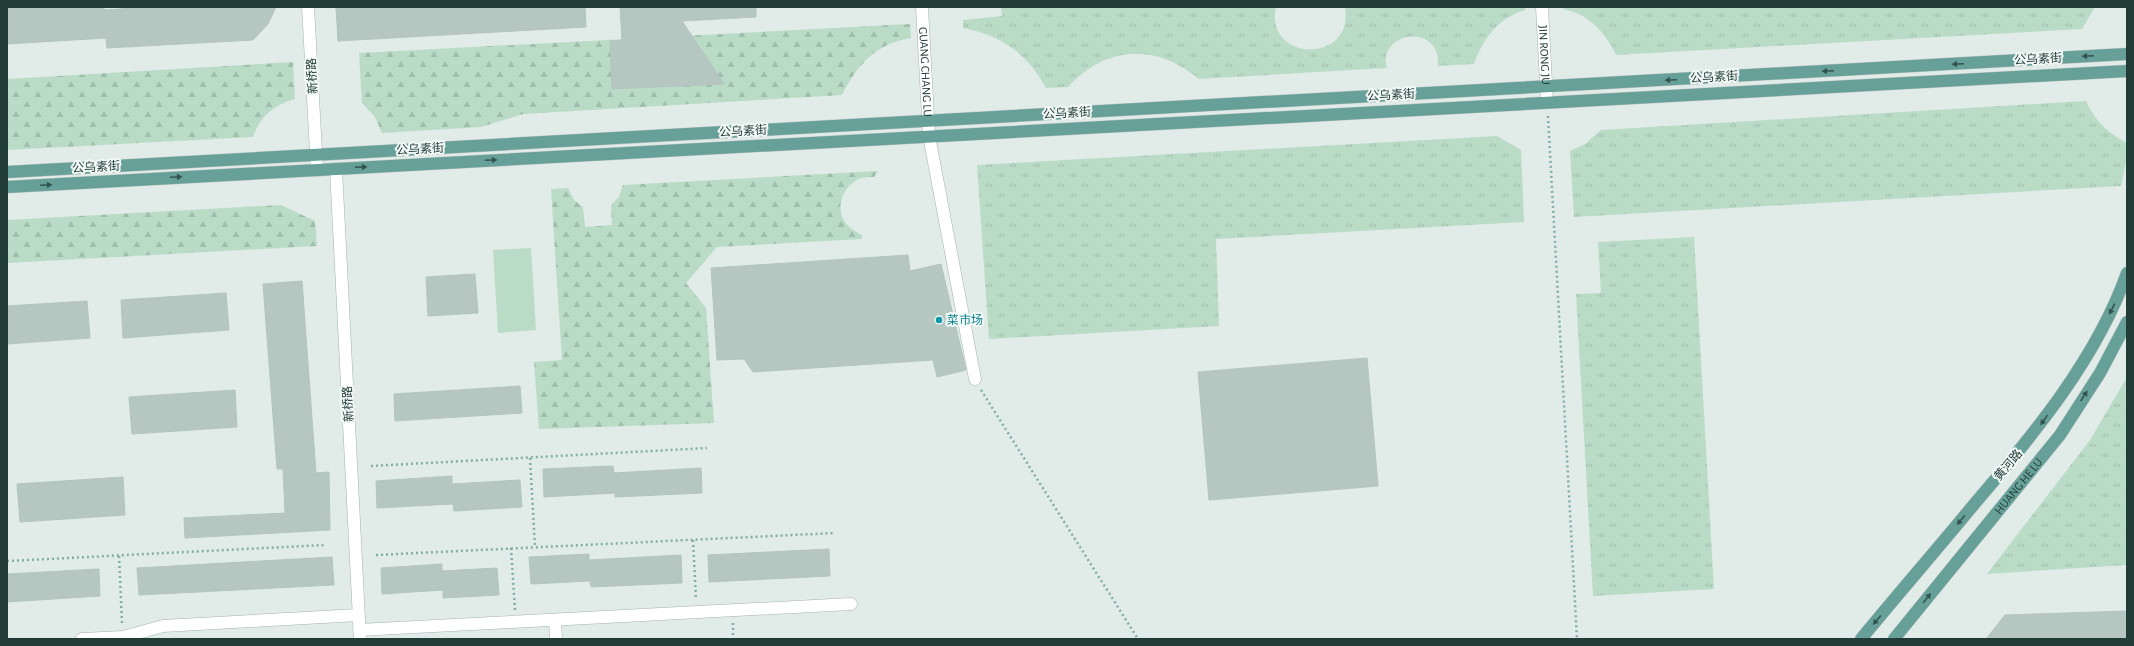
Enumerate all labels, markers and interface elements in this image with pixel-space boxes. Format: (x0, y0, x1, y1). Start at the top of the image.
street label: JIN RONG JU (1537, 25, 1552, 85)
street label: GUANG CHANG LU (917, 27, 934, 117)
street label: 公乌素街 (2014, 51, 2062, 66)
one-way arrow (2082, 53, 2094, 60)
street label: 新桥路 (304, 58, 319, 94)
one-way arrow (1952, 60, 1964, 67)
one-way arrow (1822, 67, 1834, 74)
street label: 公乌素街 (1690, 69, 1738, 84)
one-way arrow (1665, 76, 1677, 83)
street label: 公乌素街 (1367, 87, 1415, 102)
street label: 公乌素街 (1043, 105, 1091, 120)
street label: 公乌素街 (719, 123, 767, 138)
street label: 公乌素街 (396, 141, 444, 156)
one-way arrow (485, 157, 497, 164)
street label: 公乌素街 (72, 159, 120, 174)
one-way arrow (355, 164, 367, 171)
one-way arrow (170, 174, 182, 181)
one-way arrow (40, 181, 52, 188)
one-way arrow (2109, 304, 2115, 315)
place label: 菜市场 (947, 313, 983, 326)
marker: 菜市场 (934, 315, 944, 325)
street label: 新桥路 (340, 386, 355, 422)
one-way arrow (2081, 390, 2088, 402)
one-way arrow (2040, 415, 2048, 425)
street label: 黄河路 (1991, 447, 2024, 483)
street label: HUANG HE LU (1992, 456, 2045, 516)
one-way arrow (1957, 515, 1966, 526)
one-way arrow (1923, 593, 1932, 603)
one-way arrow (1873, 614, 1882, 625)

